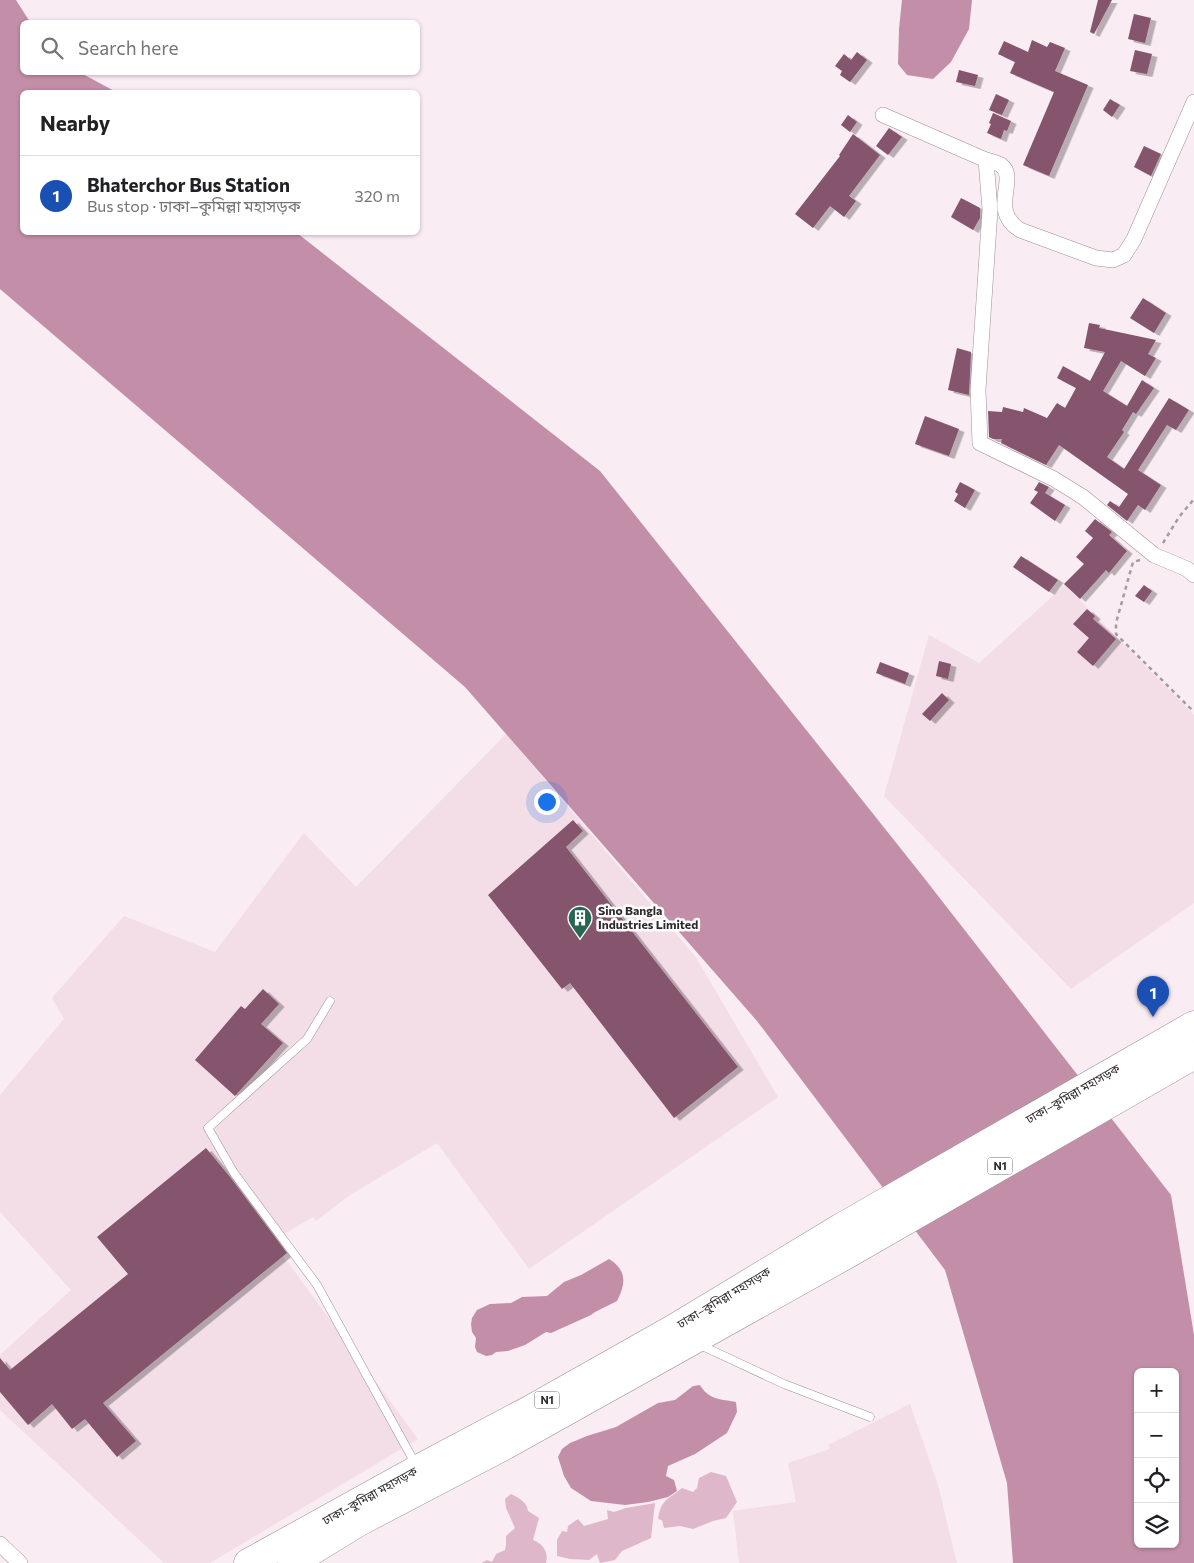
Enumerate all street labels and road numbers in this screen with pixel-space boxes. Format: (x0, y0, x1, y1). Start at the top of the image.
street label: ঢাকা–কুমিল্লা মহাসড়ক (1022, 1060, 1123, 1128)
road number: N1 (988, 1158, 1012, 1174)
street label: ঢাকা–কুমিল্লা মহাসড়ক (674, 1264, 774, 1333)
road number: N1 (534, 1392, 560, 1408)
street label: ঢাকা–কুমিল্লা মহাসড়ক (319, 1463, 421, 1529)

